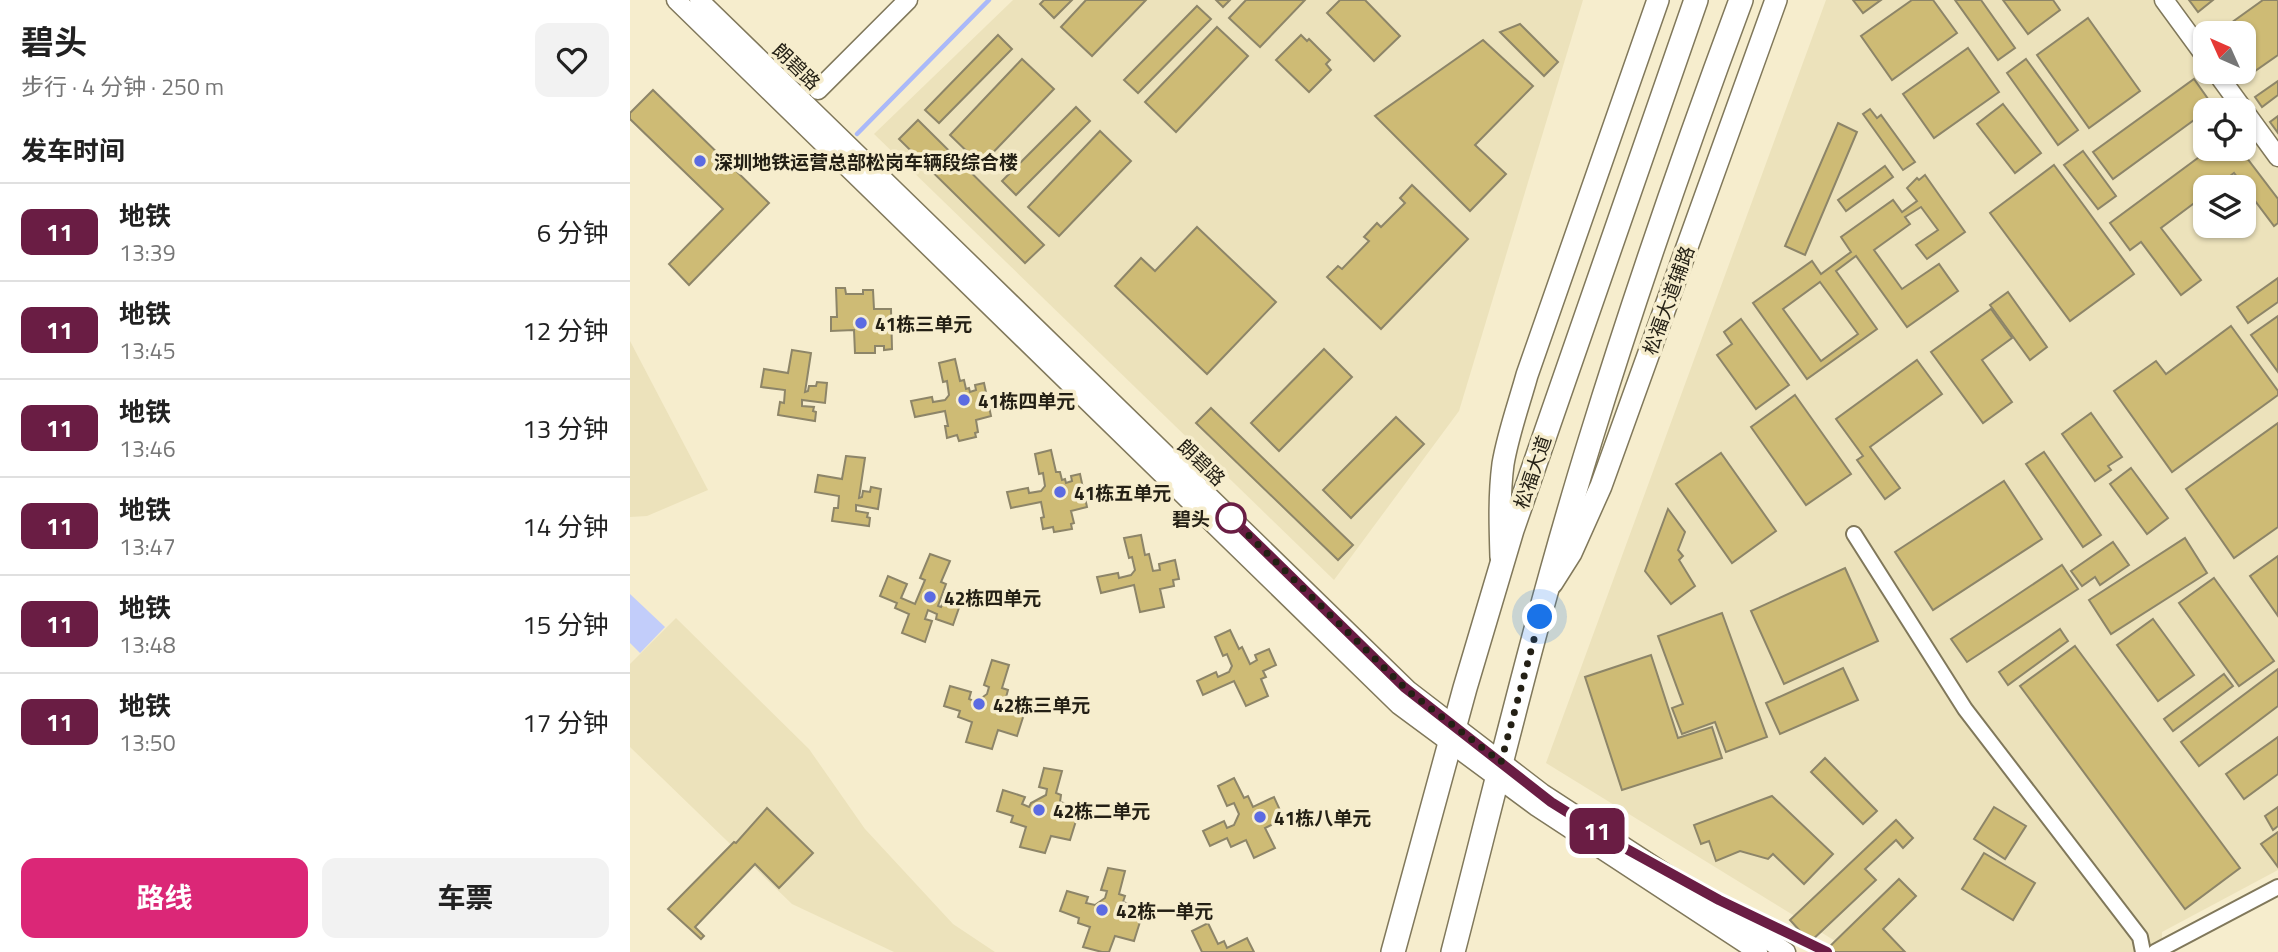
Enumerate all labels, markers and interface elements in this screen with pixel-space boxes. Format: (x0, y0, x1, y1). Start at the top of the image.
text: 碧头 (21, 17, 87, 67)
north arrow (2193, 21, 2256, 84)
map controls (2193, 21, 2256, 238)
button: heart (535, 23, 609, 97)
street label: 朗碧路 (766, 36, 828, 96)
text: 步行 · 4 分钟 · 250 m (21, 69, 224, 104)
button: locate (2193, 98, 2256, 161)
text: 发车时间 (21, 131, 125, 170)
place label: 深圳地铁运营总部松岗车辆段综合楼 (714, 147, 1018, 176)
marker: 深圳地铁运营总部松岗车辆段综合楼 (692, 153, 708, 169)
button: layers (2193, 175, 2256, 238)
text: 地铁 (119, 196, 171, 235)
text: 6 分钟 (537, 213, 609, 252)
text: 11 (46, 214, 73, 250)
text: 13:39 (119, 235, 176, 270)
street label: 松福大道辅路 (1635, 241, 1701, 359)
text: 地铁 (119, 294, 171, 333)
place label: 41栋三单元 (875, 309, 972, 338)
text: 12 分钟 (522, 311, 609, 350)
text: 11 (46, 312, 73, 348)
marker: 41栋三单元 (853, 315, 869, 331)
text: 13:45 (119, 333, 176, 368)
place label: 41栋四单元 (978, 386, 1075, 415)
text: 地铁 (119, 392, 171, 431)
marker: 41栋四单元 (956, 392, 972, 408)
text: 13 分钟 (522, 409, 609, 448)
text: 11 (46, 410, 73, 446)
text: 13:46 (119, 431, 176, 466)
street label: 松福大道 (1506, 431, 1558, 513)
street label: 朗碧路 (1171, 432, 1233, 492)
place label: 41栋五单元 (1074, 478, 1171, 507)
marker: 41栋五单元 (1052, 484, 1068, 500)
text: 地铁 (119, 490, 171, 529)
marker: 碧头 (1216, 503, 1246, 533)
place label: 碧头 (1172, 504, 1210, 533)
text: 14 分钟 (522, 507, 609, 546)
text: 11 (46, 508, 73, 544)
text: 13:47 (119, 529, 176, 564)
place label: 42栋四单元 (944, 583, 1041, 612)
text: 地铁 (119, 588, 171, 627)
marker: 42栋四单元 (922, 589, 938, 605)
your location (1522, 599, 1557, 634)
text: 15 分钟 (522, 605, 609, 644)
text: 11 (46, 606, 73, 642)
text: 13:48 (119, 627, 176, 662)
text: 地铁 (119, 686, 171, 725)
place label: 42栋三单元 (993, 690, 1090, 719)
marker: 42栋三单元 (971, 696, 987, 712)
text: 17 分钟 (522, 703, 609, 742)
text: 11 (46, 704, 73, 740)
text: 13:50 (119, 725, 176, 760)
place label: 42栋二单元 (1053, 796, 1150, 825)
marker: 42栋二单元 (1031, 802, 1047, 818)
place label: 41栋八单元 (1274, 803, 1371, 832)
line badge: 11 (1566, 808, 1628, 854)
marker: 41栋八单元 (1252, 809, 1268, 825)
text: 11 (1584, 813, 1610, 849)
button: 路线 (21, 858, 308, 938)
button: 车票 (322, 858, 609, 938)
place label: 42栋一单元 (1116, 896, 1213, 925)
marker: 42栋一单元 (1094, 902, 1110, 918)

